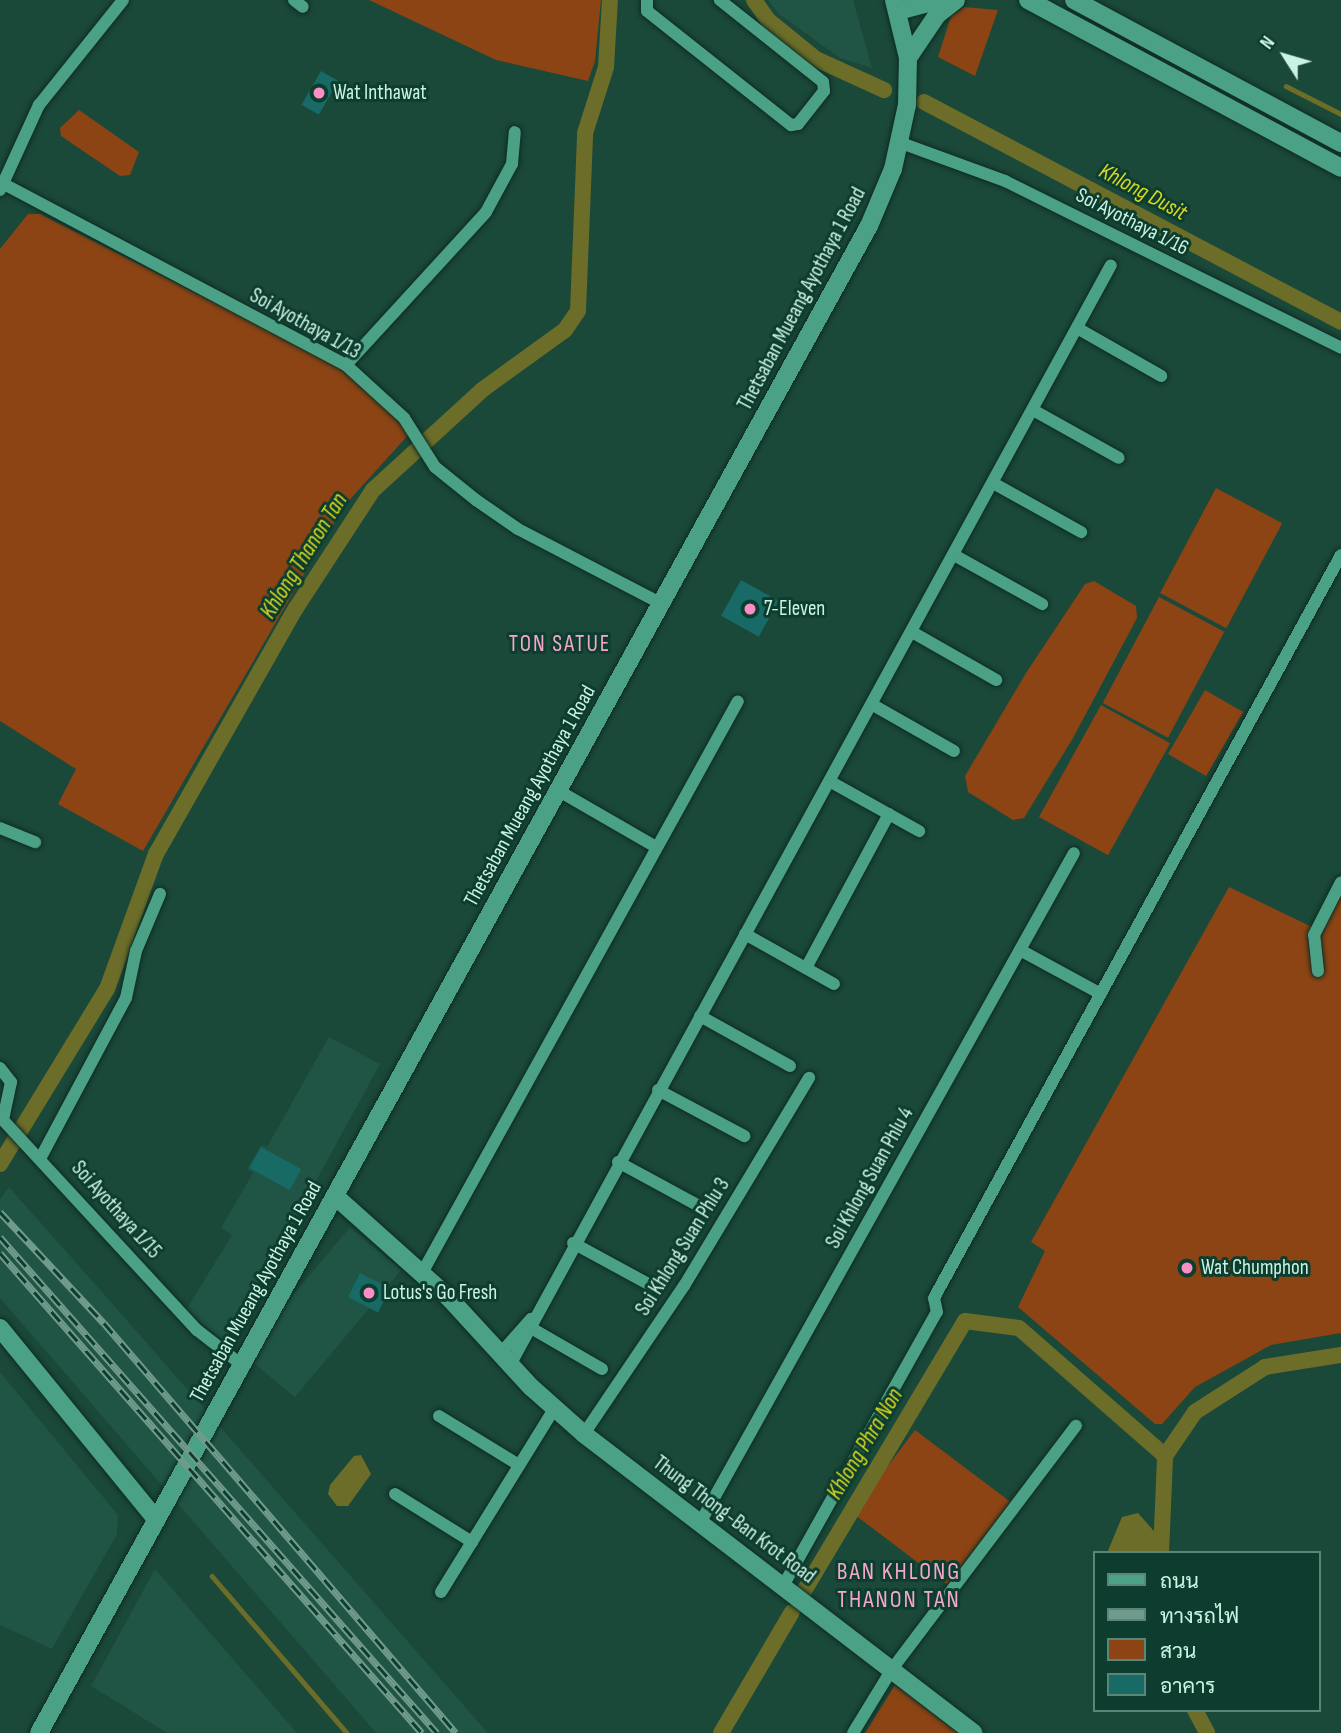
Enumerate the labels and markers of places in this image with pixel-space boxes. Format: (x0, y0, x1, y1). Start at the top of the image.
place label: Wat Inthawat (333, 80, 427, 106)
marker: Wat Inthawat (311, 85, 327, 101)
place label: 7-Eleven (764, 596, 825, 622)
marker: 7-Eleven (742, 601, 758, 617)
place label: Wat Chumphon (1201, 1255, 1309, 1281)
marker: Wat Chumphon (1179, 1260, 1195, 1276)
place label: Lotus's Go Fresh (383, 1280, 497, 1306)
marker: Lotus's Go Fresh (361, 1285, 377, 1301)

